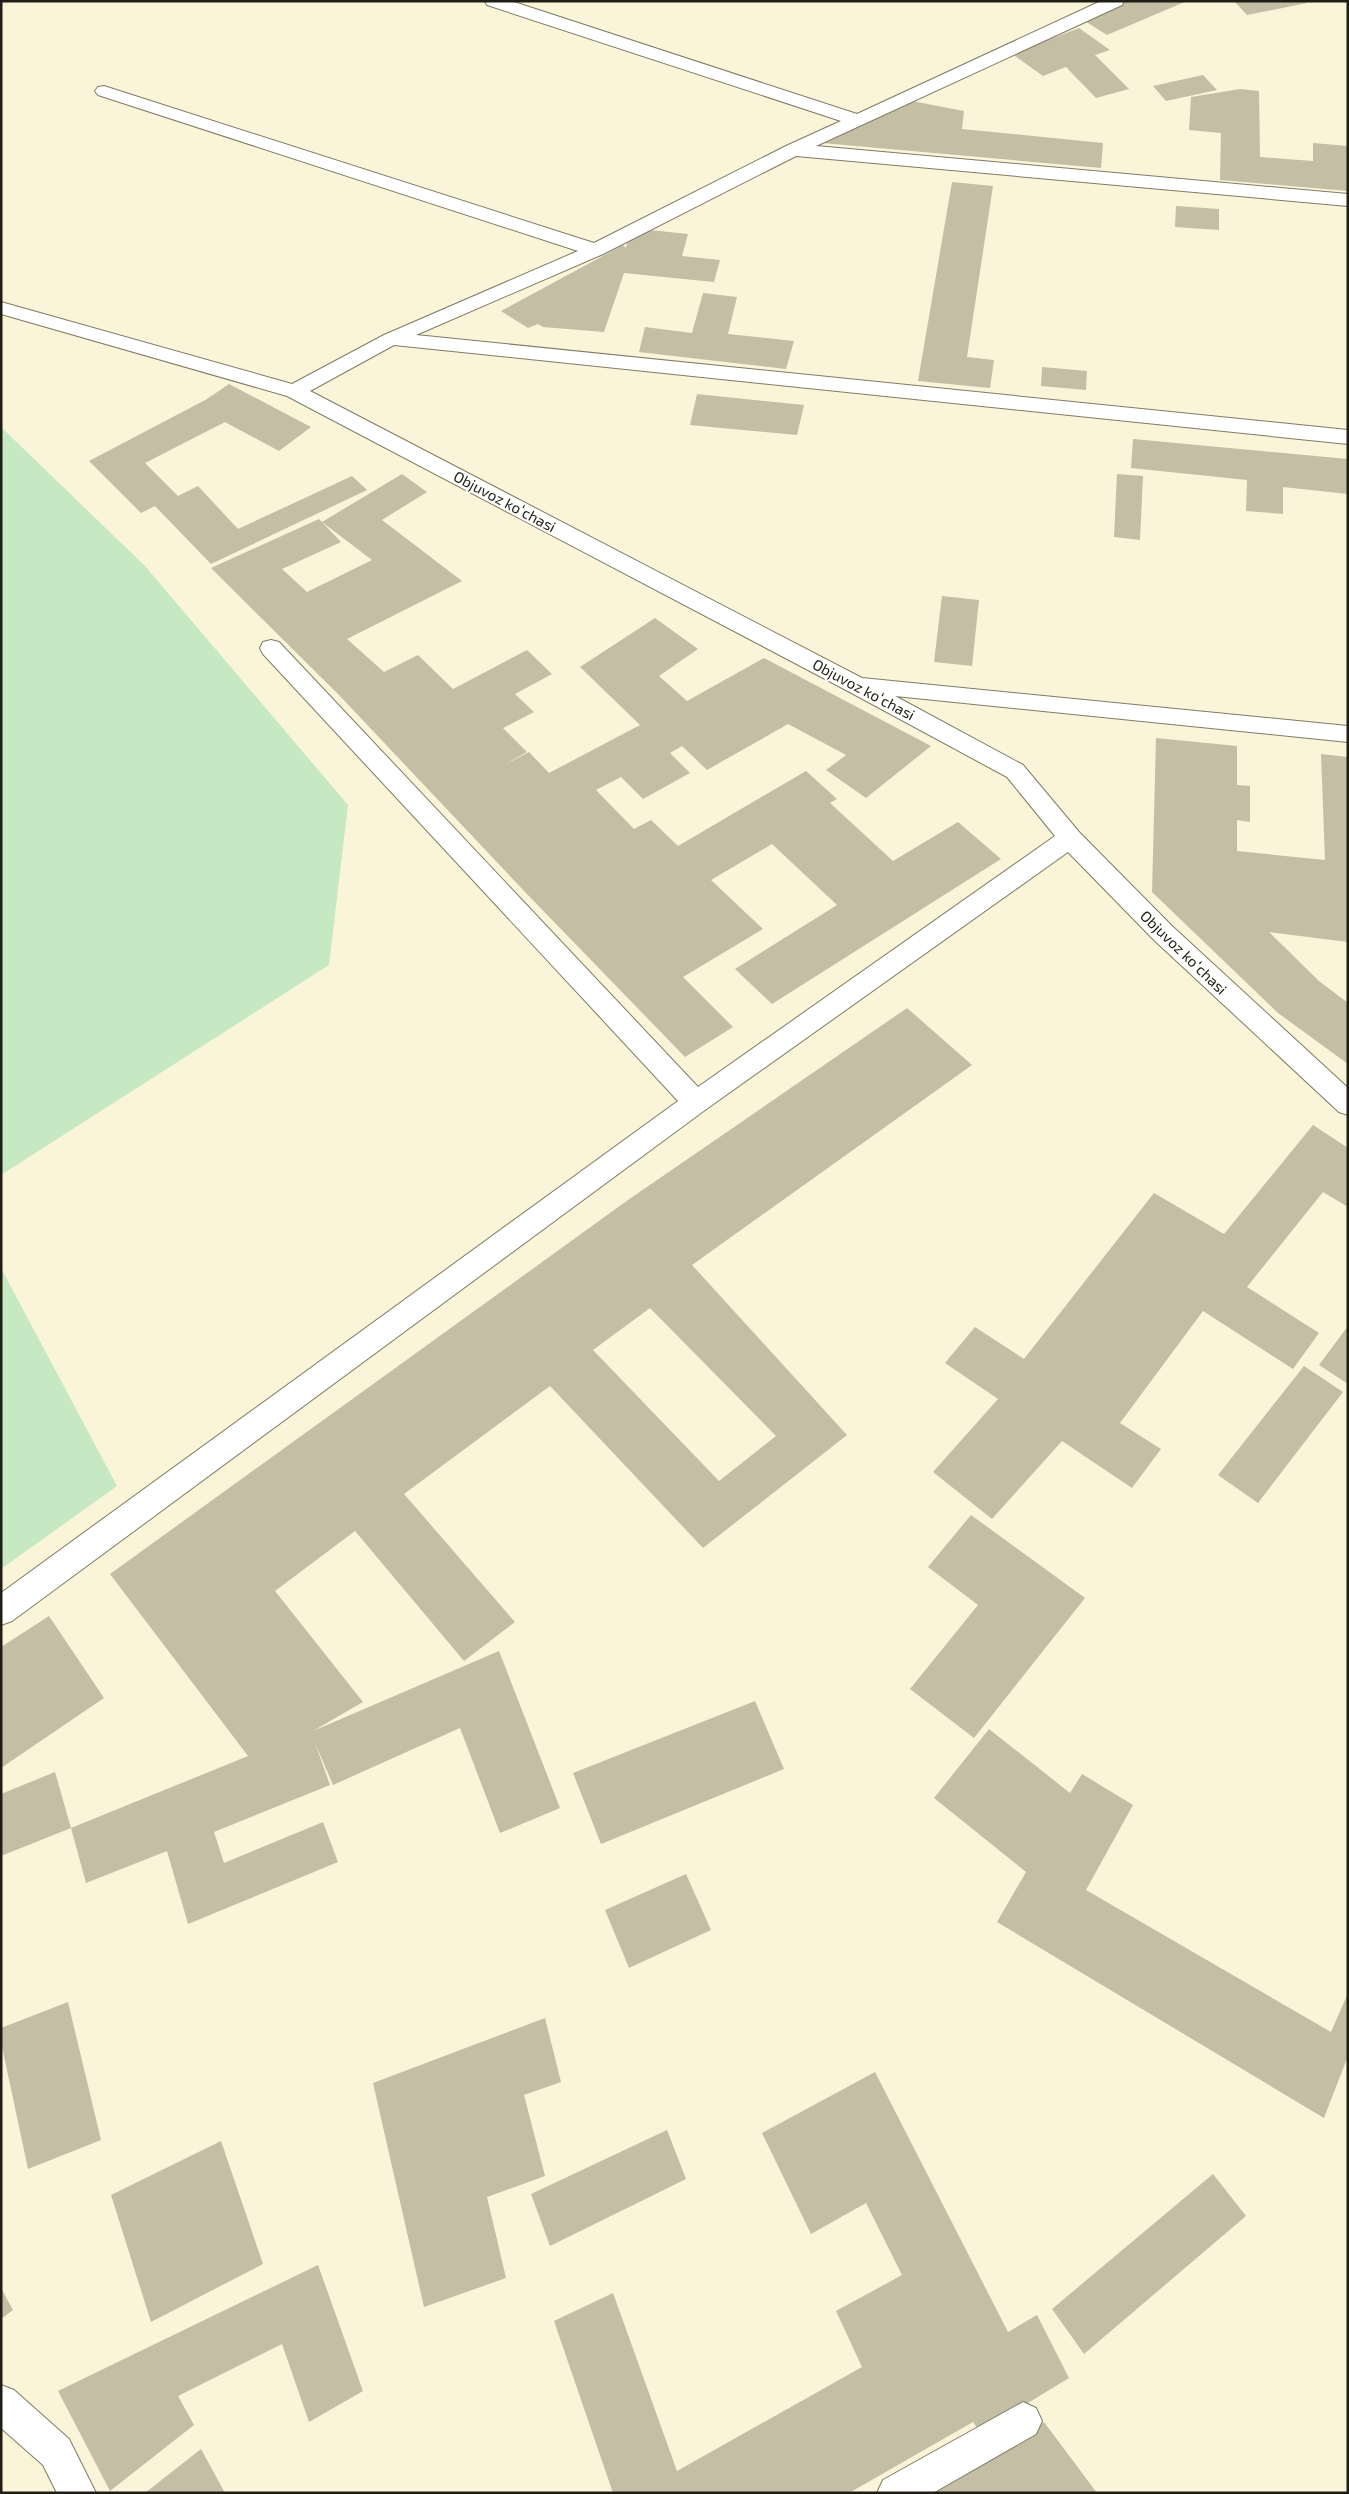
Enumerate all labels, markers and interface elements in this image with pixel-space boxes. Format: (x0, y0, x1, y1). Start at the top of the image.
street label: Objuvoz koʻchasi (450, 466, 559, 536)
street label: Objuvoz koʻchasi (809, 654, 918, 724)
street label: Objuvoz koʻchasi (1136, 906, 1231, 999)

